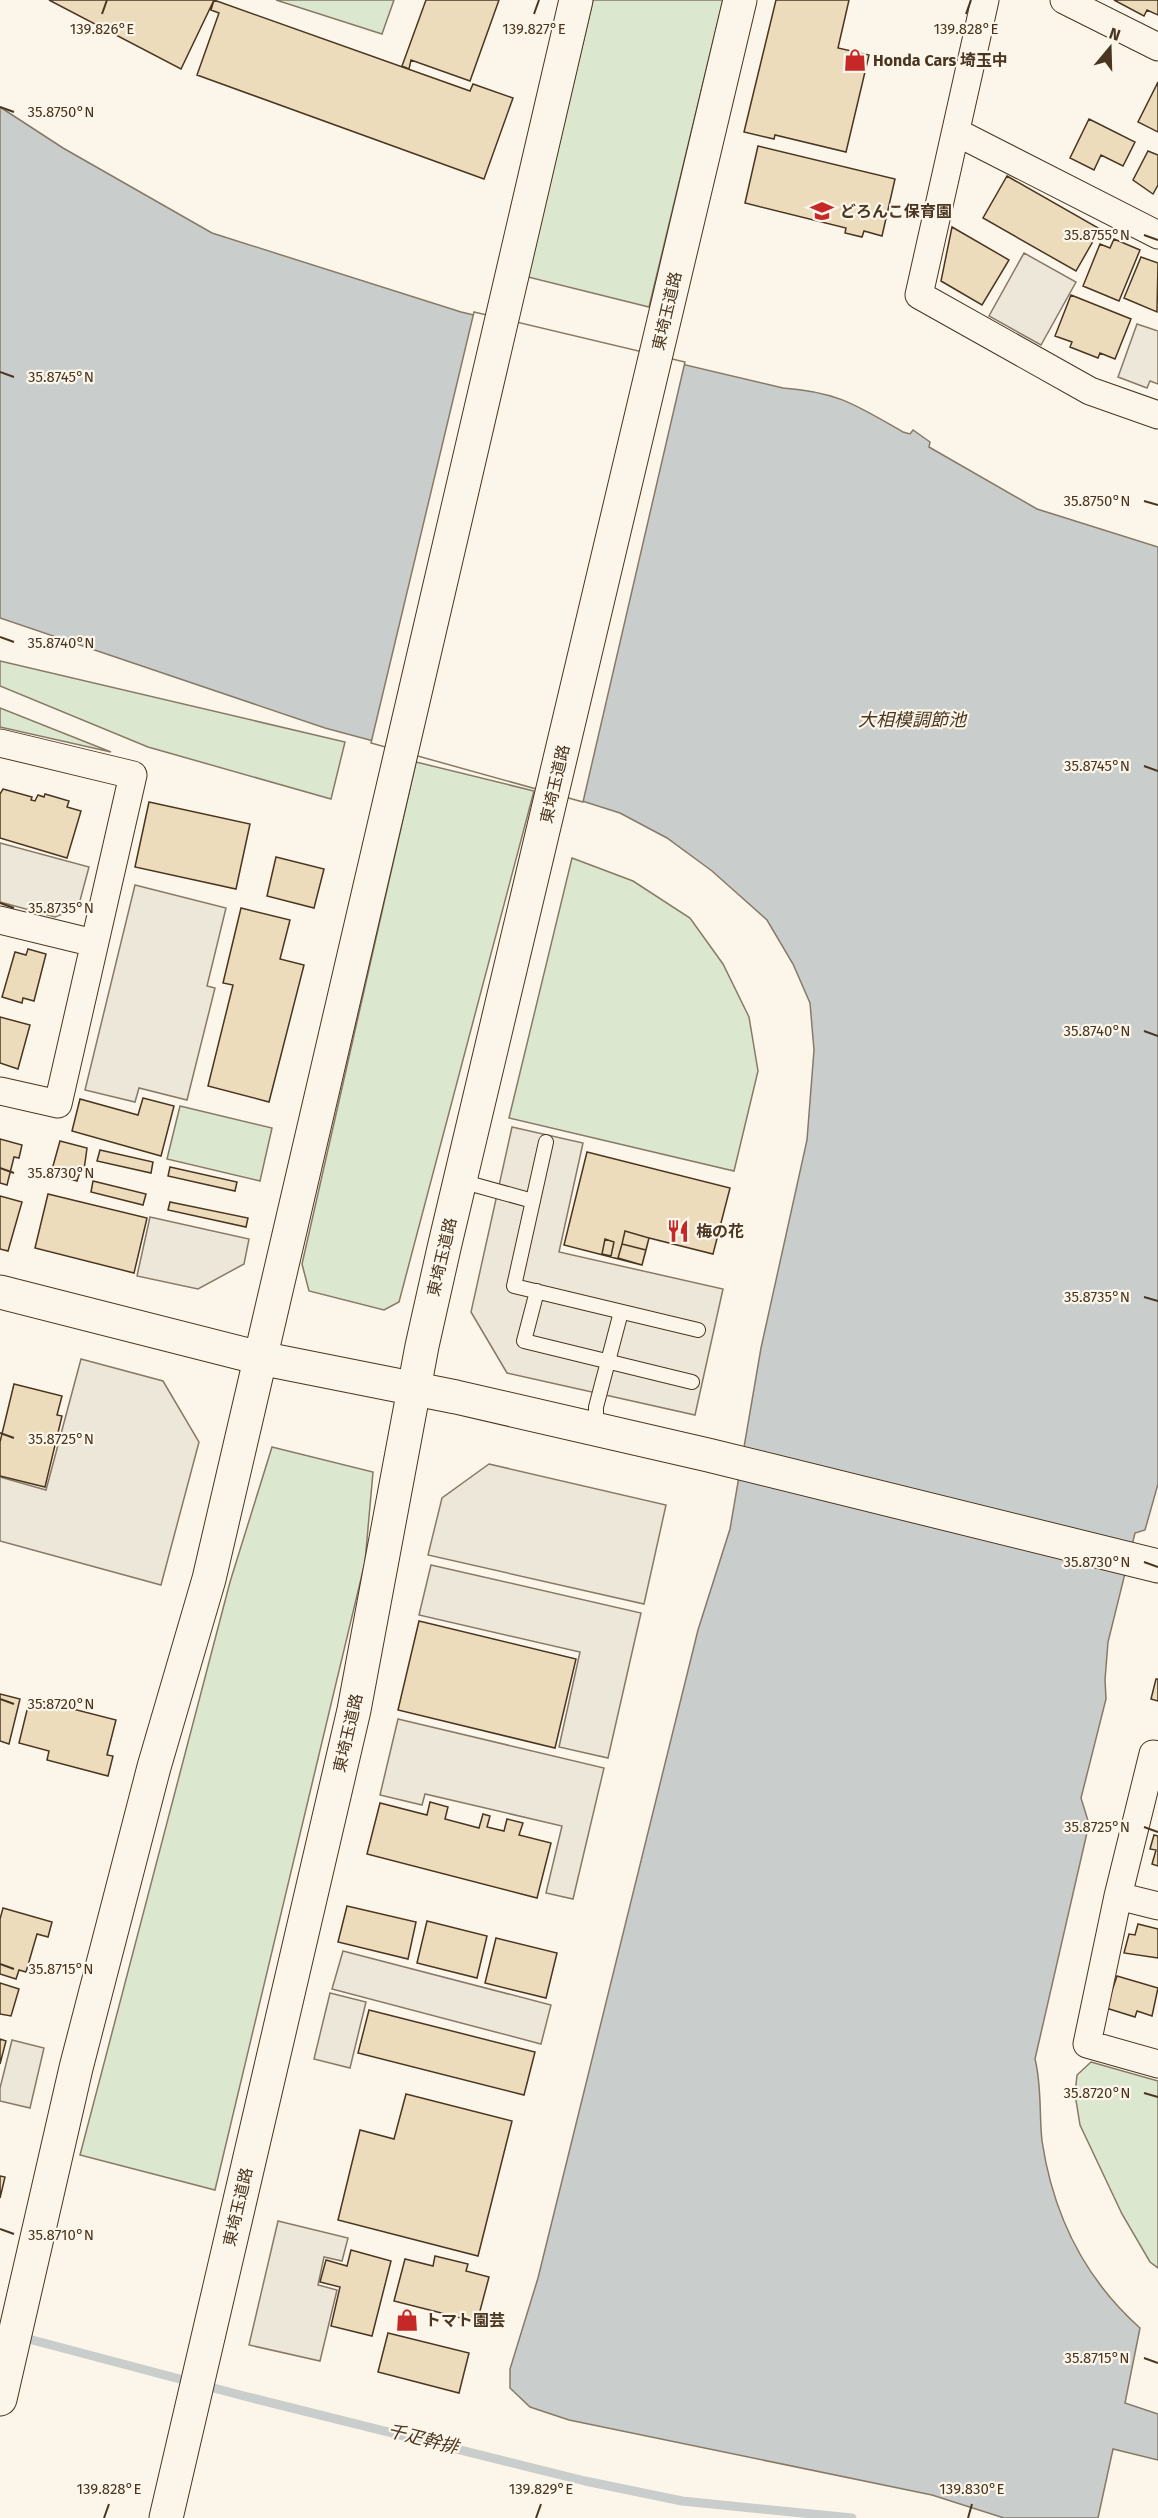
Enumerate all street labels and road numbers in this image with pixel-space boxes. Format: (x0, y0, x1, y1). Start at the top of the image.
street label: 東埼玉道路 (649, 270, 685, 352)
street label: 東埼玉道路 (537, 743, 573, 825)
street label: 東埼玉道路 (424, 1216, 460, 1298)
street label: 東埼玉道路 (330, 1692, 366, 1774)
street label: 東埼玉道路 (220, 2166, 256, 2248)

